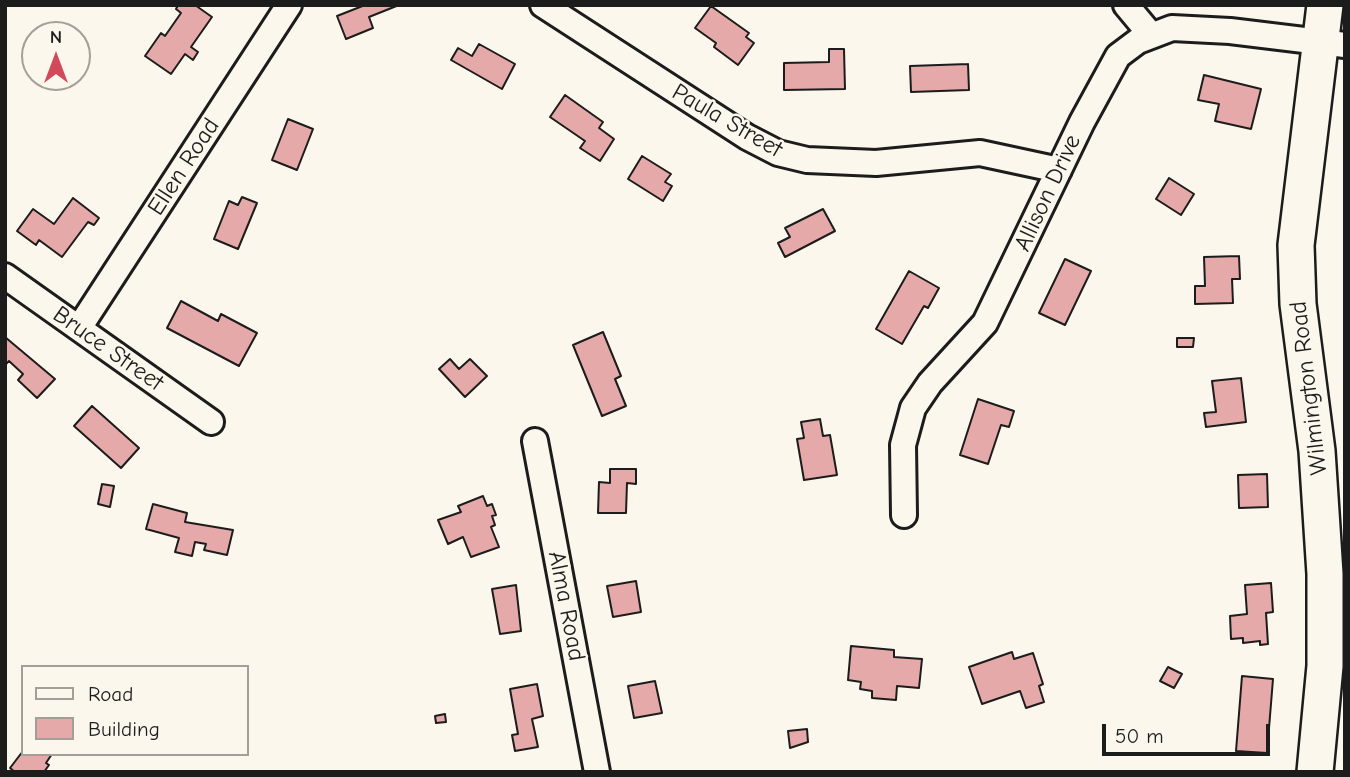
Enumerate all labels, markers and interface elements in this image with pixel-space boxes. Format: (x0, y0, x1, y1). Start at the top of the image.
north arrow (21, 21, 91, 91)
text: N (50, 26, 62, 48)
street label: Paula Street (667, 78, 787, 164)
street label: Ellen Road (142, 113, 226, 221)
street label: Allison Drive (1008, 130, 1088, 256)
street label: Bruce Street (47, 300, 169, 398)
street label: Wilmington Road (1284, 300, 1334, 476)
street label: Alma Road (541, 549, 591, 663)
legend (21, 665, 248, 756)
text: Road (88, 682, 133, 706)
scale bar (1105, 710, 1273, 754)
text: Building (88, 717, 160, 741)
text: 50 m (1115, 724, 1164, 748)

